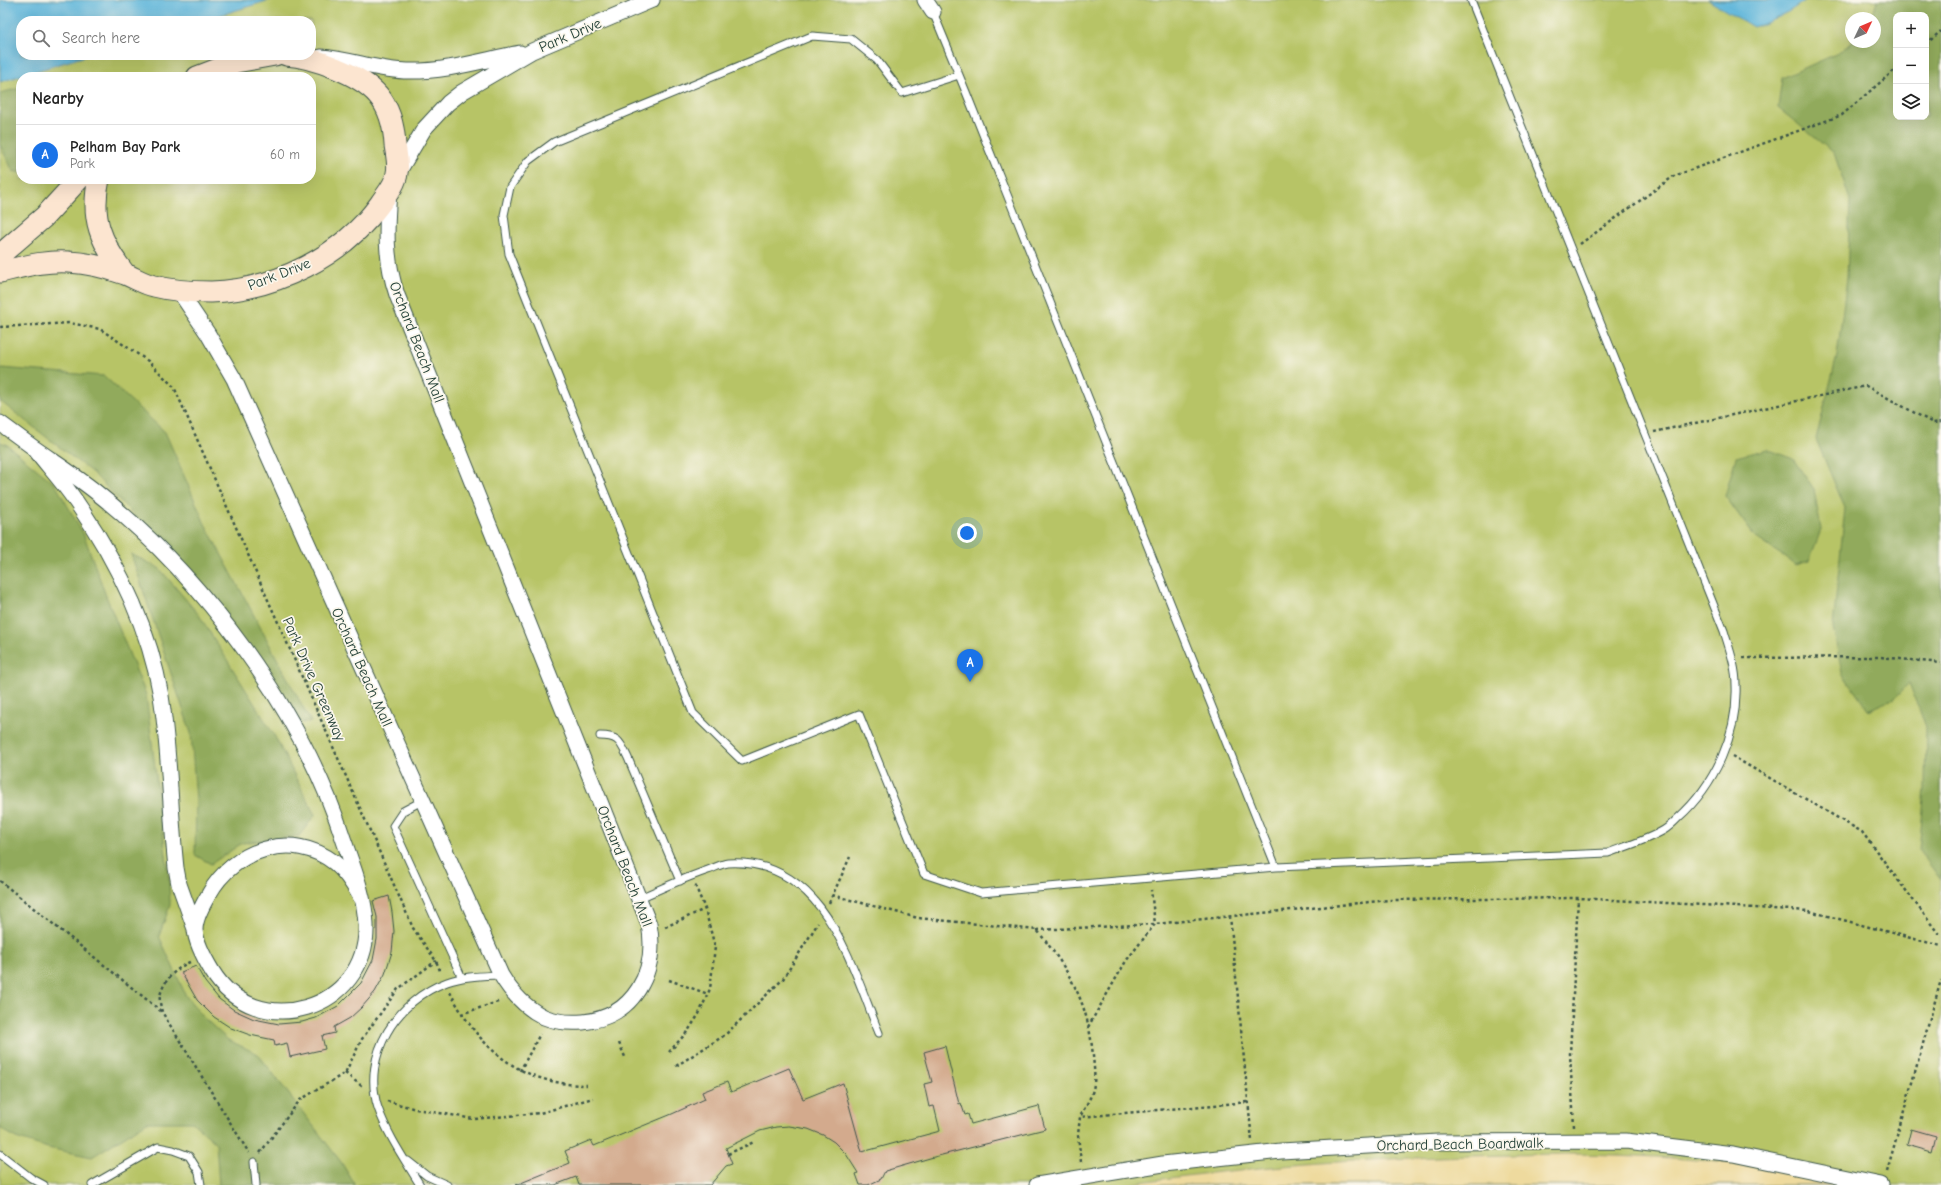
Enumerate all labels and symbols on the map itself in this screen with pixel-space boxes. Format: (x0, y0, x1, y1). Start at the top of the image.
north arrow (1845, 12, 1881, 48)
street label: Park Drive (536, 14, 604, 56)
street label: Park Drive (245, 254, 313, 294)
street label: Orchard Beach Mall (386, 279, 448, 405)
your location (957, 523, 977, 543)
street label: Orchard Beach Mall (328, 605, 396, 729)
street label: Park Drive Greenway (279, 614, 350, 744)
pin: A (957, 649, 983, 682)
street label: Orchard Beach Mall (594, 803, 656, 929)
street label: Orchard Beach Boardwalk (1376, 1134, 1544, 1154)

